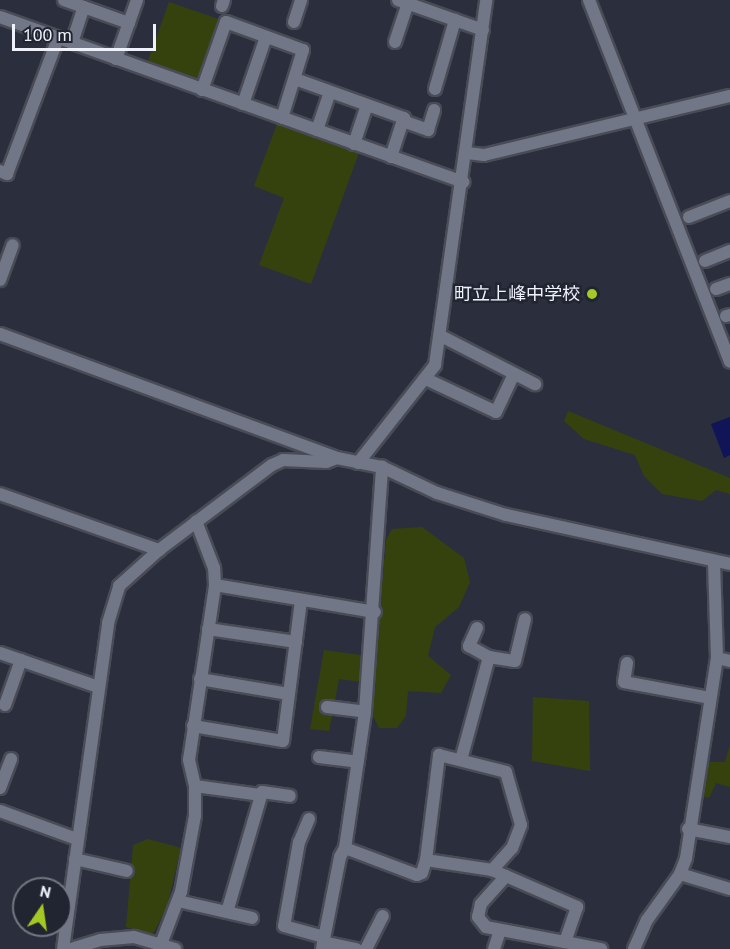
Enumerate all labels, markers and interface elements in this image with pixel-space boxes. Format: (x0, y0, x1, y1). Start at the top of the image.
scale bar (15, 12, 159, 50)
text: 100 m (23, 23, 72, 46)
place label: 町立上峰中学校 (454, 283, 580, 305)
marker: 町立上峰中学校 (585, 287, 599, 301)
north arrow (12, 877, 72, 937)
text: N (38, 880, 53, 902)

